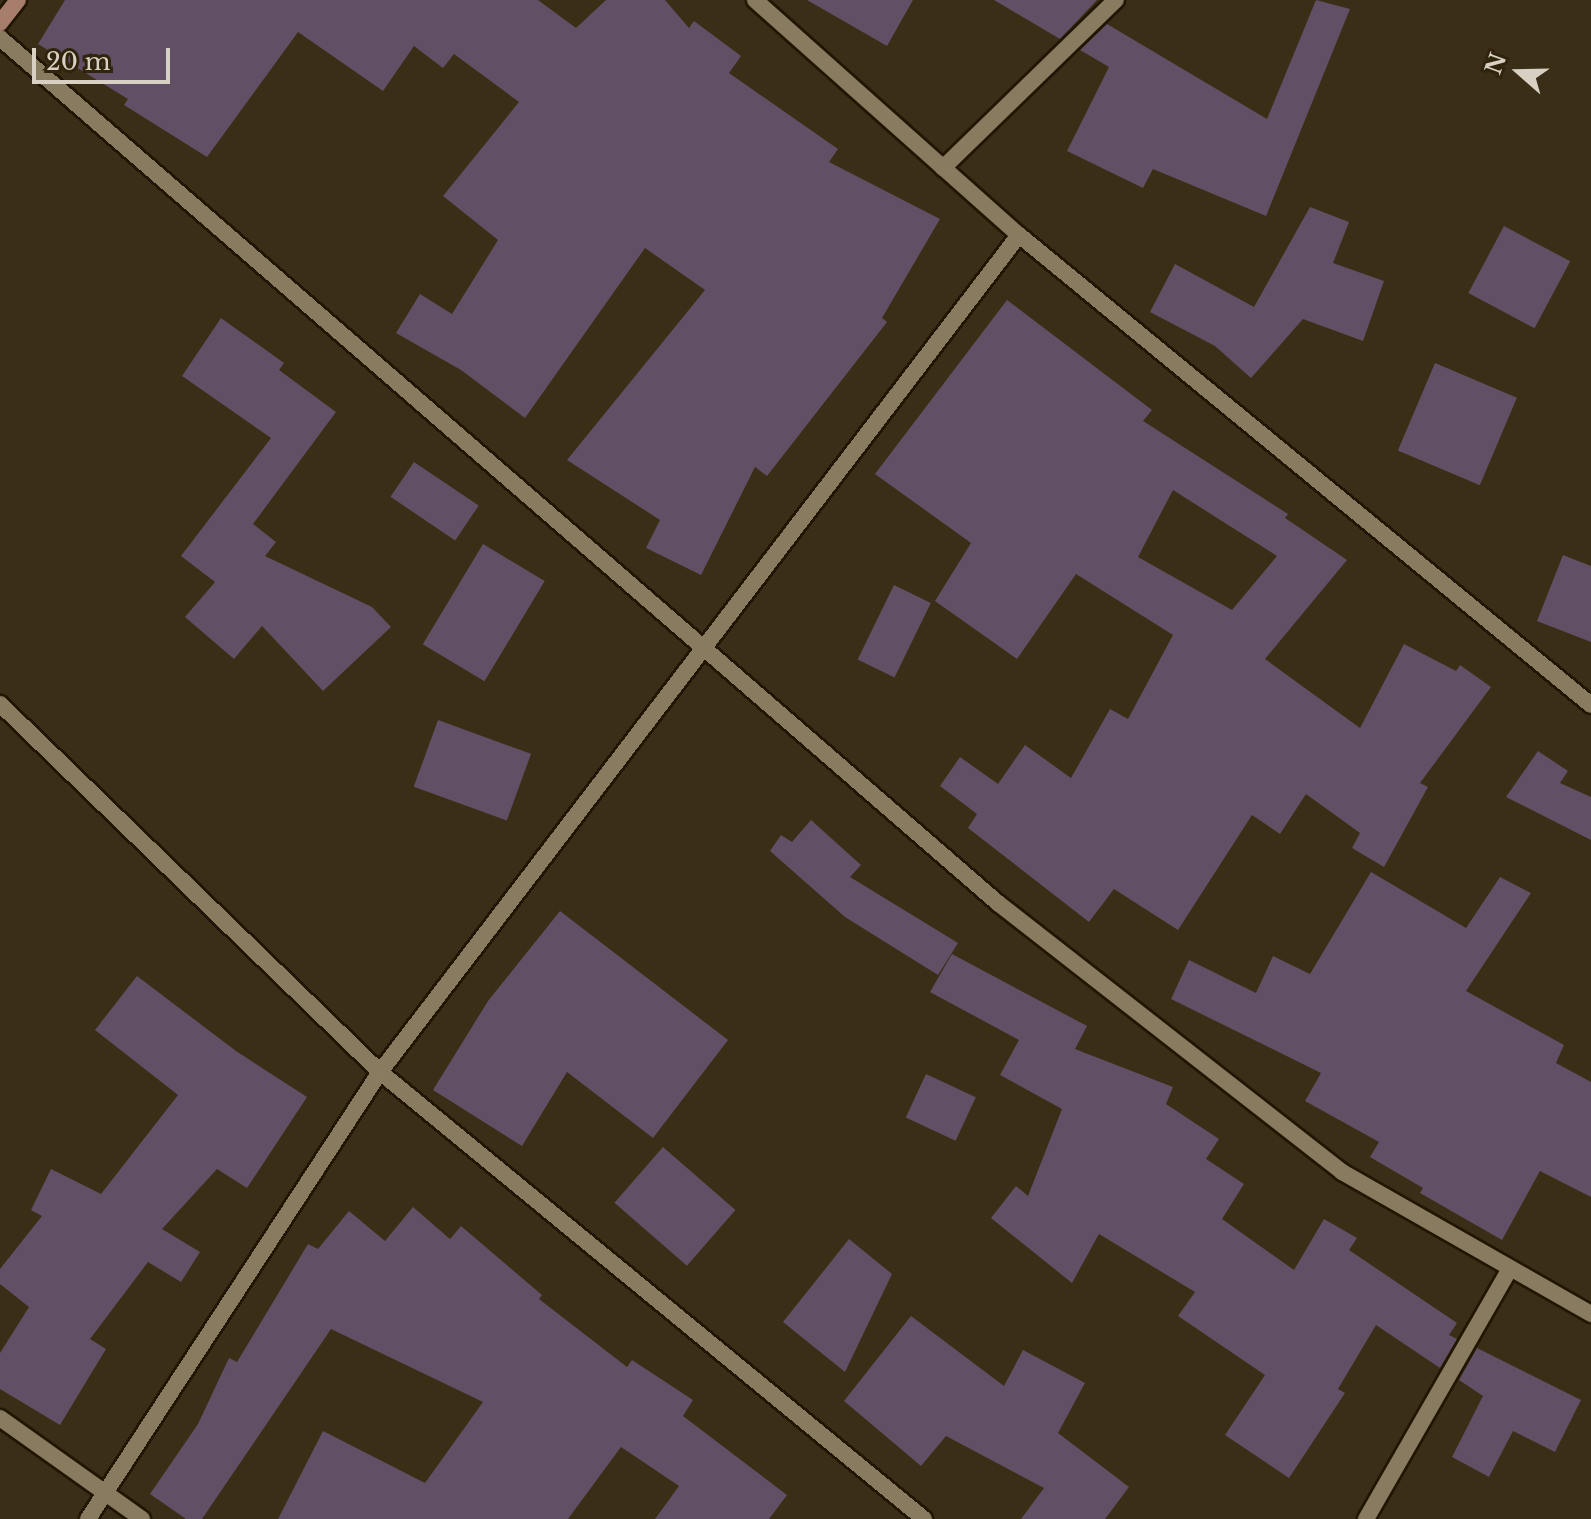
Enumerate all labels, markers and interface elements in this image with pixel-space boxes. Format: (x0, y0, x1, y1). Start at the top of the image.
scale bar (36, 32, 174, 82)
north arrow (1479, 32, 1559, 112)
text: 20 m (46, 47, 111, 76)
text: N (1480, 49, 1512, 78)

